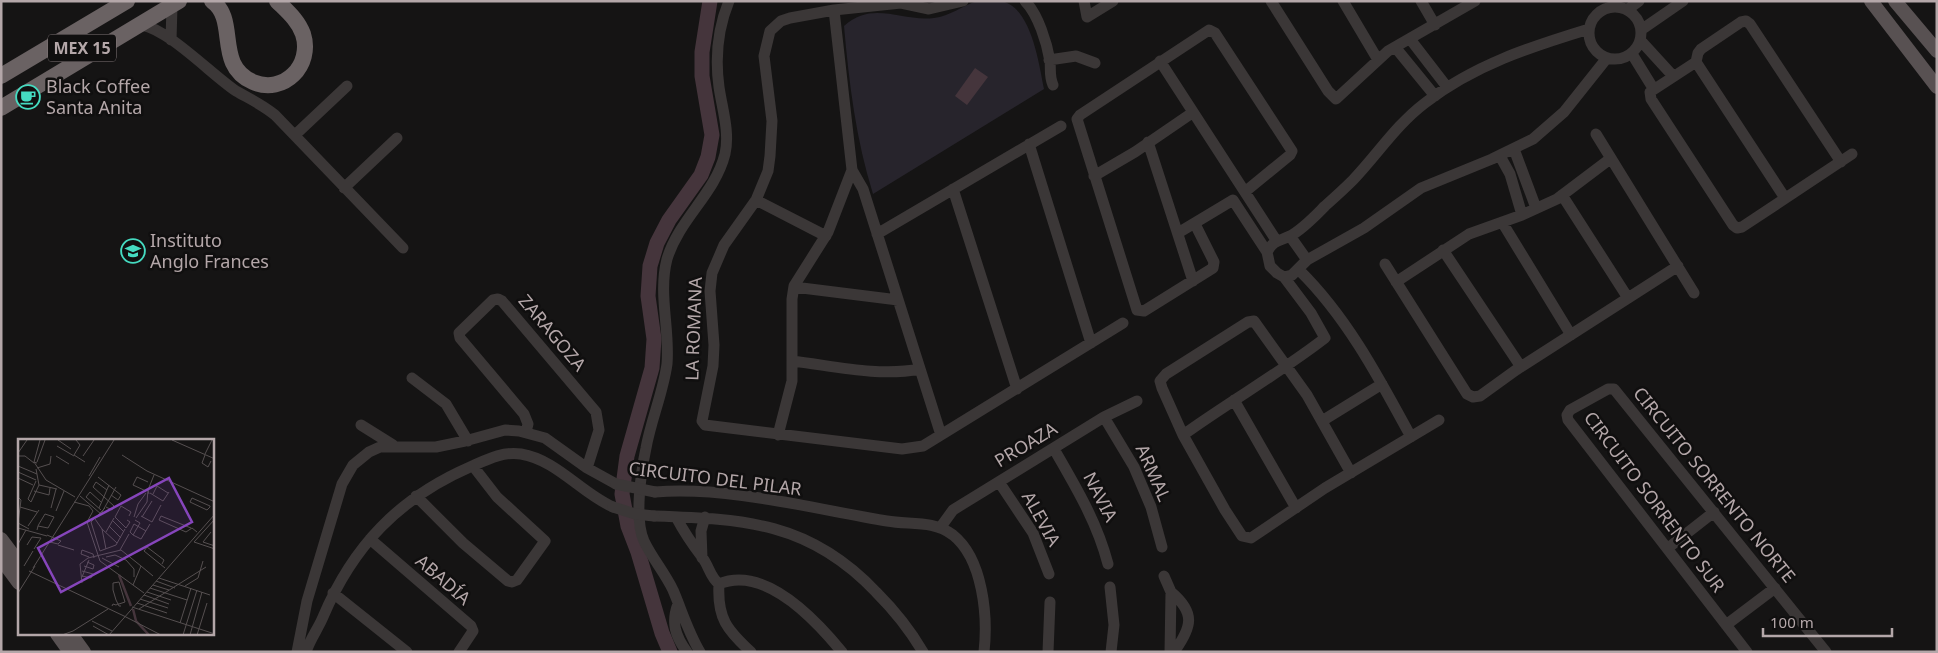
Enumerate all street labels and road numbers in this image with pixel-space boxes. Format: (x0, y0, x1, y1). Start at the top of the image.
road number: MEX 15 (48, 34, 116, 62)
street label: LA ROMANA (679, 276, 707, 381)
street label: ZARAGOZA (514, 289, 592, 376)
street label: CIRCUITO SORRENTO NORTE (1628, 382, 1801, 587)
street label: CIRCUITO SORRENTO SUR (1579, 406, 1731, 597)
street label: PROAZA (990, 416, 1062, 472)
street label: ARMAL (1131, 440, 1177, 505)
street label: CIRCUITO DEL PILAR (627, 455, 803, 501)
street label: NAVIA (1078, 468, 1124, 526)
street label: ALEVIA (1017, 487, 1067, 551)
street label: ABADÍA (411, 549, 477, 610)

